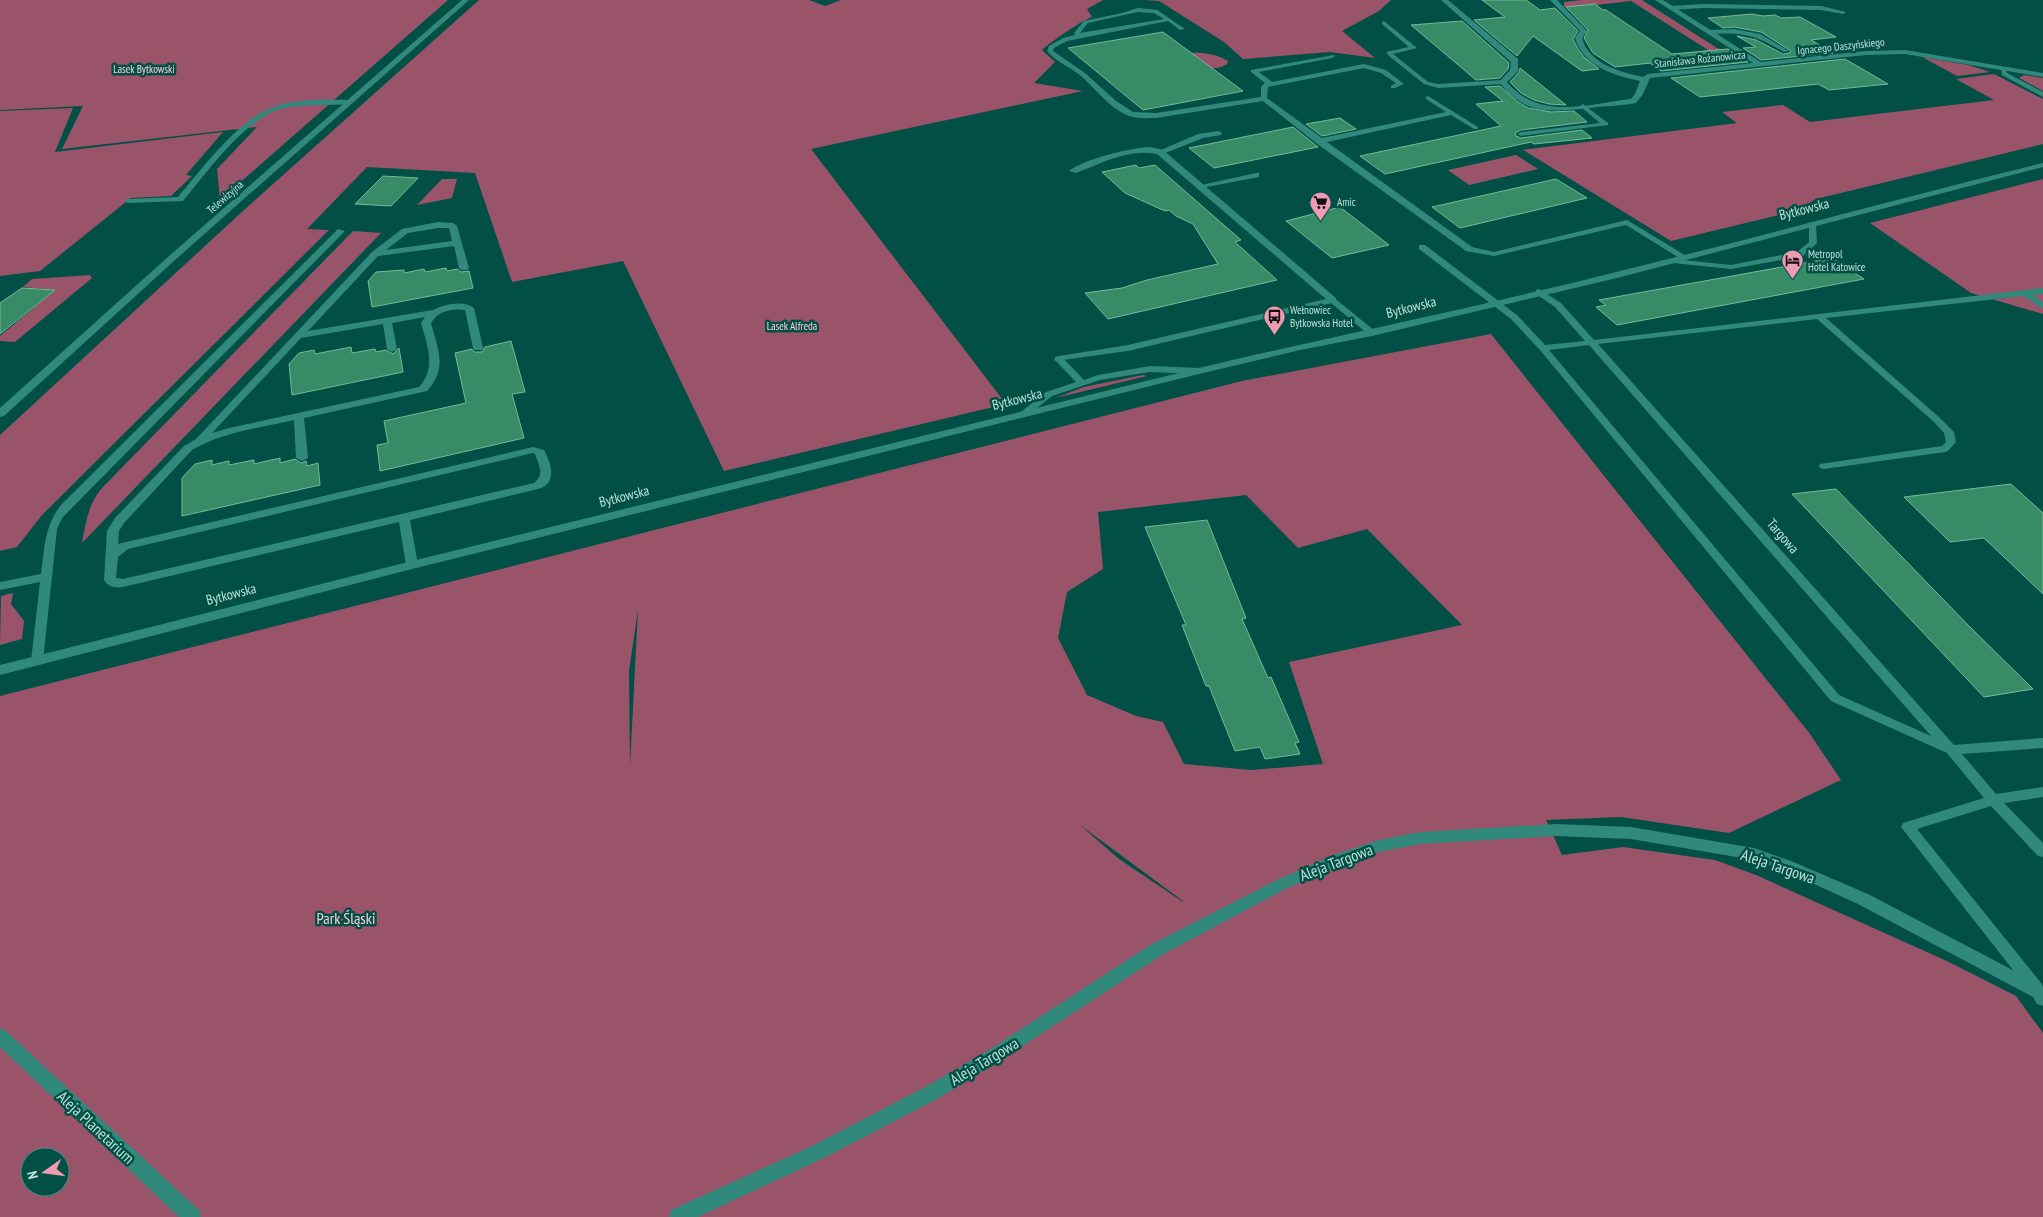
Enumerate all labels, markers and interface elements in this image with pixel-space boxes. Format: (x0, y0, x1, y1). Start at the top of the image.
street label: Ignacego Daszyńskiego (1797, 34, 1886, 58)
street label: Stanisława Rożanowicza (1654, 47, 1746, 71)
park label: Lasek Bytkowski (113, 62, 175, 76)
street label: Telewizyjna (204, 177, 246, 217)
supermarket icon: Amic (1309, 190, 1333, 221)
street label: Bytkowska (1777, 194, 1831, 224)
place label: Amic (1337, 195, 1356, 209)
place label: Metropol Hotel Katowice (1808, 247, 1866, 274)
hotel icon: Metropol Hotel Katowice (1780, 248, 1804, 279)
street label: Bytkowska (1384, 292, 1438, 322)
place label: Wełnowiec Bytkowska Hotel (1290, 303, 1353, 330)
bus stop icon: Wełnowiec Bytkowska Hotel (1262, 304, 1286, 335)
park label: Lasek Alfreda (767, 319, 817, 333)
street label: Bytkowska (990, 384, 1044, 414)
street label: Bytkowska (597, 481, 651, 511)
street label: Targowa (1763, 515, 1803, 557)
street label: Bytkowska (204, 579, 258, 609)
street label: Aleja Targowa (1297, 839, 1375, 885)
street label: Aleja Targowa (1738, 844, 1818, 888)
park label: Park Śląski (317, 908, 375, 928)
street label: Aleja Targowa (946, 1033, 1022, 1089)
street label: Aleja Planetarium (53, 1086, 139, 1168)
north arrow (20, 1147, 70, 1197)
text: N (23, 1169, 42, 1181)

